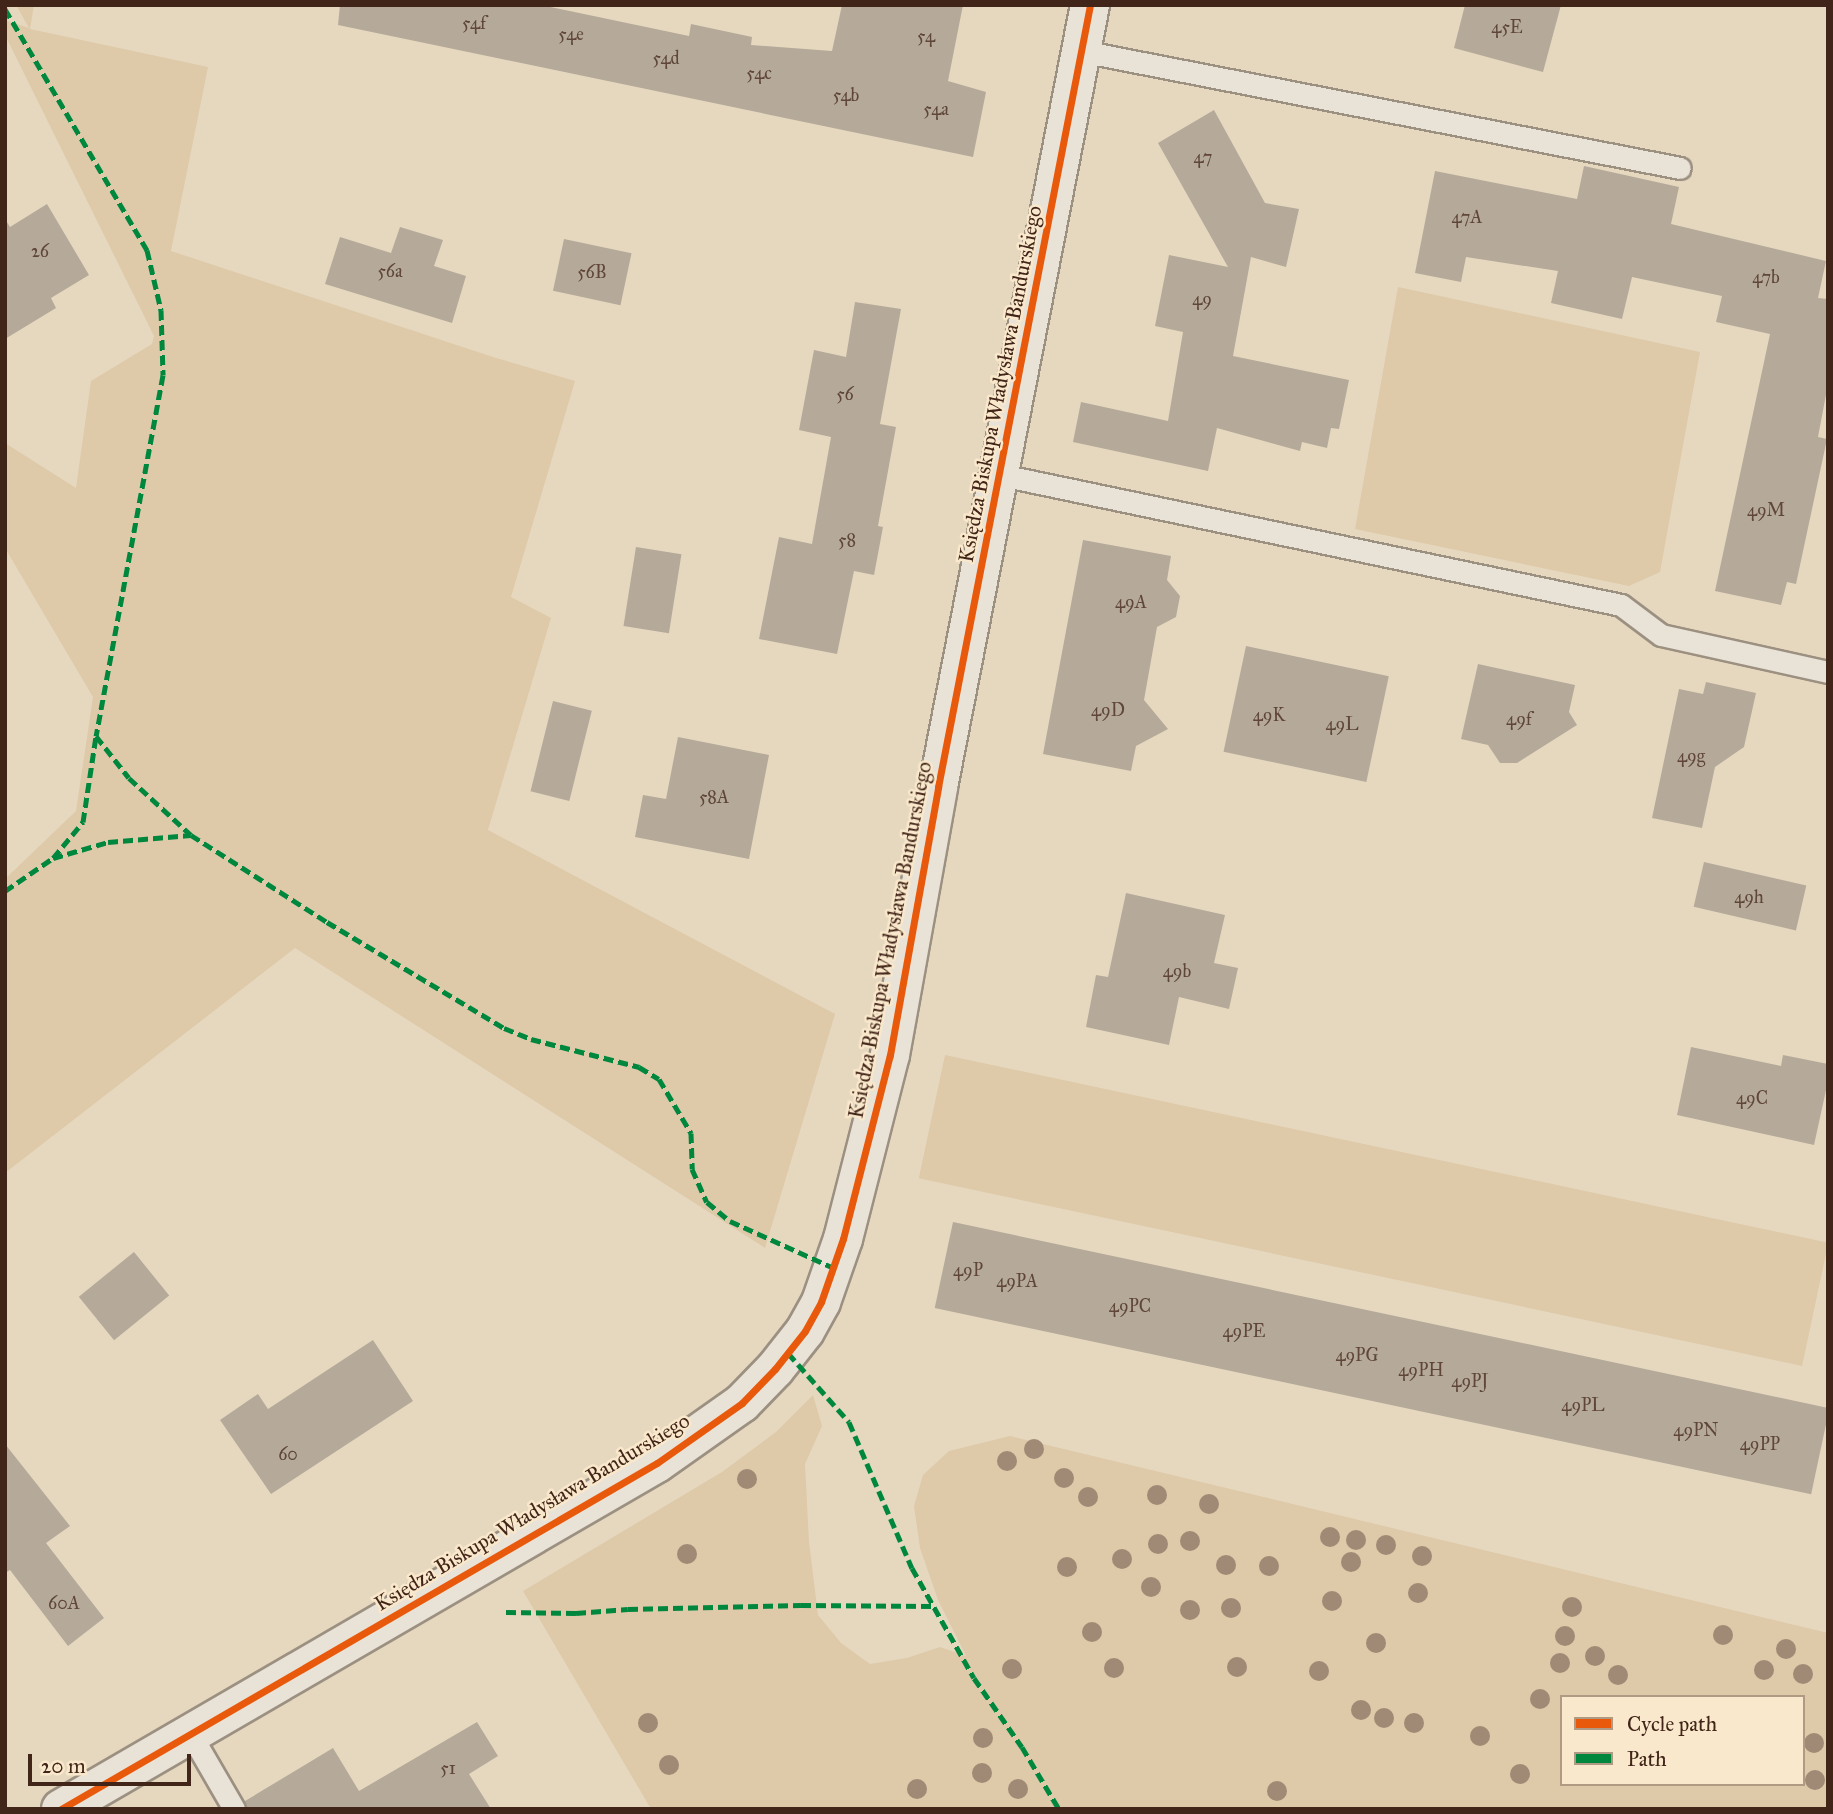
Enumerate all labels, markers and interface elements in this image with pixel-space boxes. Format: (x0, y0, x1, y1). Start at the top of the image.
house number: 54f (462, 12, 486, 34)
house number: 45E (1491, 16, 1523, 38)
house number: 54e (558, 23, 584, 45)
house number: 54 (917, 25, 935, 47)
house number: 54d (653, 47, 679, 69)
house number: 54c (746, 62, 772, 84)
house number: 54b (833, 84, 859, 106)
house number: 54a (923, 98, 949, 120)
house number: 47 (1194, 146, 1212, 168)
street label: Księdza Biskupa Władysława Bandurskiego (953, 203, 1047, 565)
house number: 47A (1452, 206, 1482, 228)
house number: 26 (31, 240, 49, 262)
house number: 56a (377, 260, 403, 282)
house number: 56B (577, 261, 607, 283)
house number: 47b (1752, 266, 1780, 288)
house number: 49 (1192, 288, 1212, 310)
house number: 56 (836, 383, 854, 405)
house number: 49M (1747, 499, 1785, 521)
house number: 58 (838, 529, 856, 551)
house number: 49A (1115, 591, 1147, 613)
house number: 49D (1091, 699, 1125, 721)
house number: 49K (1253, 704, 1285, 726)
house number: 49f (1506, 708, 1532, 730)
house number: 49L (1326, 713, 1358, 735)
house number: 49g (1677, 745, 1705, 767)
street label: Księdza Biskupa Władysława Bandurskiego (843, 759, 937, 1121)
house number: 58A (699, 786, 729, 808)
house number: 49h (1734, 886, 1764, 908)
house number: 49b (1163, 960, 1191, 982)
house number: 49C (1736, 1087, 1768, 1109)
house number: 49P (953, 1259, 983, 1281)
house number: 49PA (996, 1270, 1038, 1292)
house number: 49PC (1109, 1295, 1151, 1317)
house number: 49PE (1223, 1320, 1265, 1342)
house number: 49PG (1335, 1344, 1379, 1366)
house number: 49PH (1398, 1359, 1444, 1381)
house number: 49PJ (1451, 1370, 1489, 1392)
house number: 49PL (1561, 1394, 1605, 1416)
street label: Księdza Biskupa Władysława Bandurskiego (370, 1408, 694, 1616)
house number: 49PN (1673, 1419, 1719, 1441)
house number: 49PP (1740, 1433, 1780, 1455)
house number: 60 (278, 1443, 298, 1465)
house number: 60A (48, 1592, 80, 1614)
legend (1560, 1695, 1805, 1786)
text: Cycle path (1627, 1711, 1717, 1737)
scale bar (32, 1741, 194, 1785)
text: Path (1627, 1746, 1667, 1772)
text: 20 m (41, 1753, 86, 1779)
house number: 51 (440, 1757, 456, 1779)

